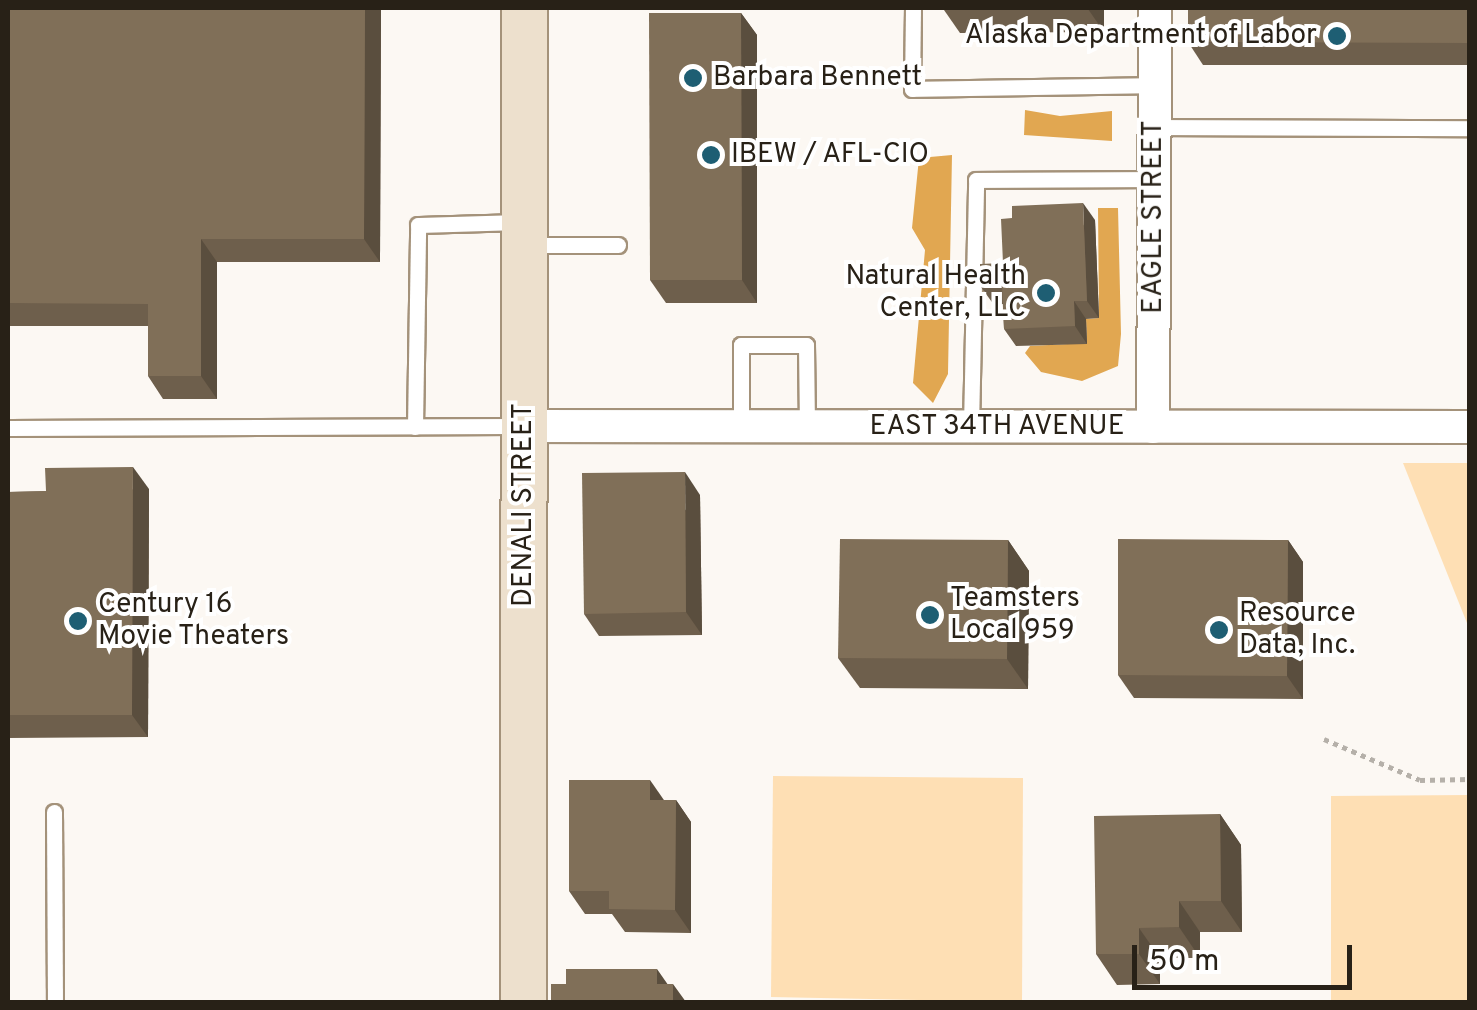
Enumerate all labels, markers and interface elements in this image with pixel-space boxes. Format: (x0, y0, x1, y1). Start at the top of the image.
place label: Alaska Department of Labor (965, 19, 1317, 53)
marker: Alaska Department of Labor (1326, 25, 1348, 47)
place label: Barbara Bennett (713, 61, 922, 95)
marker: Barbara Bennett (682, 67, 704, 89)
street label: EAGLE STREET (1137, 120, 1171, 314)
place label: IBEW / AFL-CIO (731, 138, 931, 172)
marker: IBEW / AFL-CIO (700, 144, 722, 166)
place label: Natural Health Center, LLC (845, 260, 1026, 326)
marker: Natural Health Center, LLC (1035, 282, 1057, 304)
street label: DENALI STREET (507, 403, 541, 607)
street label: EAST 34TH AVENUE (868, 410, 1126, 444)
place label: Teamsters Local 959 (950, 582, 1080, 648)
place label: Century 16 Movie Theaters (98, 588, 290, 654)
place label: Resource Data, Inc. (1239, 597, 1356, 663)
marker: Teamsters Local 959 (919, 604, 941, 626)
marker: Century 16 Movie Theaters (67, 610, 89, 632)
marker: Resource Data, Inc. (1208, 619, 1230, 641)
scale bar (1137, 925, 1357, 987)
text: 50 m (1149, 944, 1219, 981)

